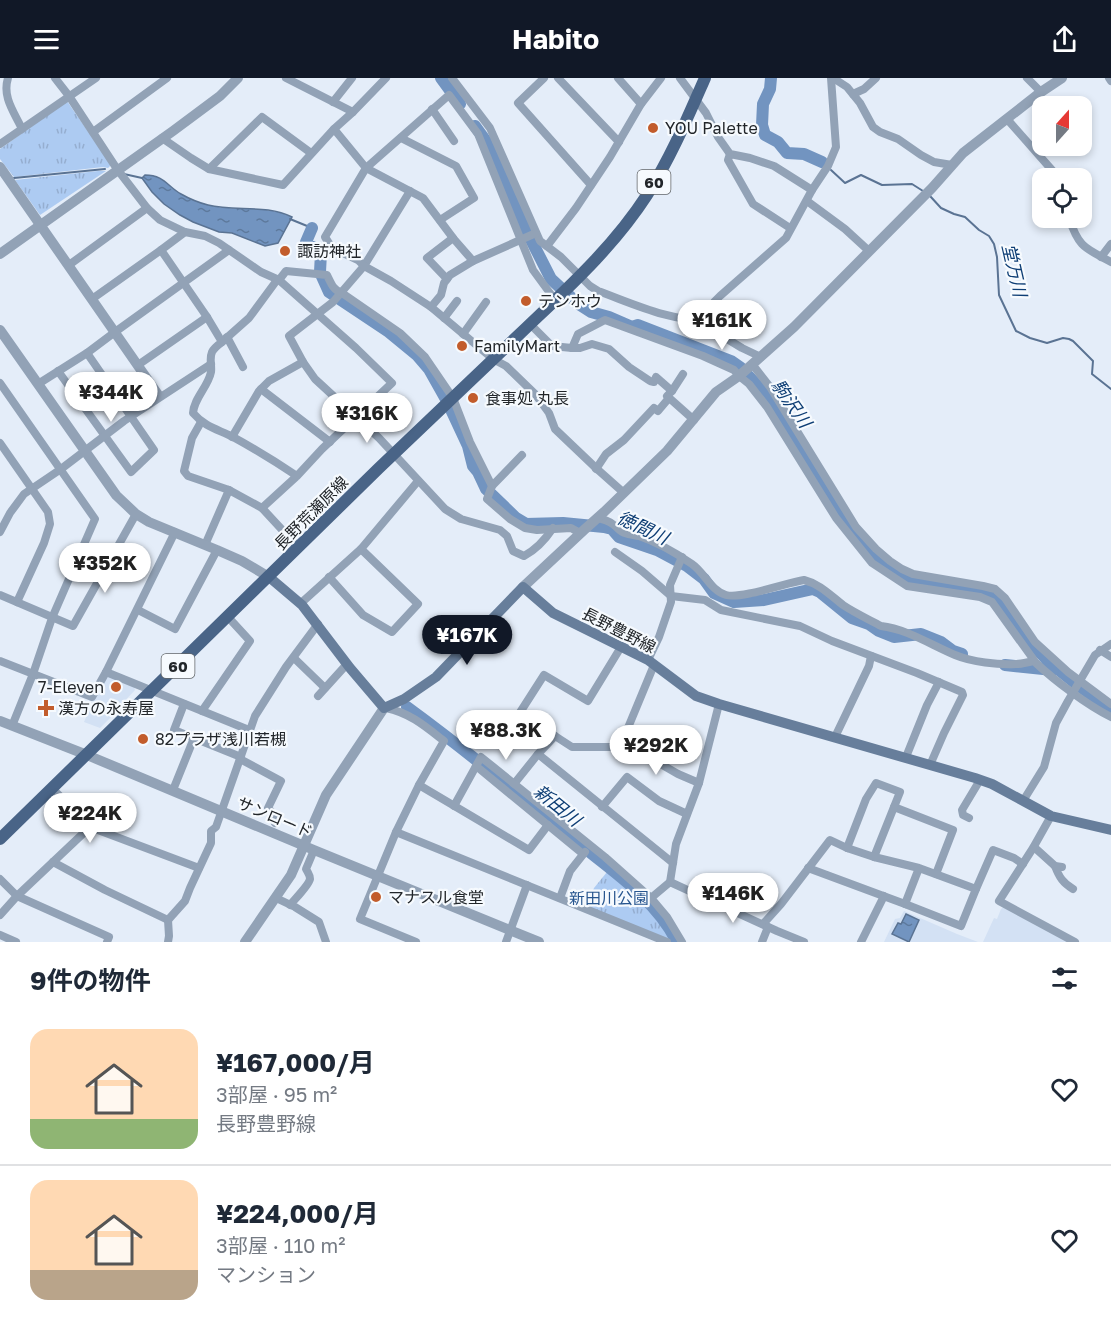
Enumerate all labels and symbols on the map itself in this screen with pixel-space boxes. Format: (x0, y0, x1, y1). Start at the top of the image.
north arrow (1032, 96, 1092, 156)
place label: YOU Palette (665, 118, 758, 138)
marker: YOU Palette (646, 121, 660, 135)
road number: 60 (638, 170, 670, 194)
place label: 諏訪神社 (297, 241, 361, 261)
water label: 堂万川 (998, 241, 1032, 301)
marker: 諏訪神社 (278, 244, 292, 258)
place label: テンホウ (538, 291, 602, 311)
marker: テンホウ (519, 294, 533, 308)
pin: ¥161K (680, 300, 764, 351)
place label: FamilyMart (474, 336, 560, 356)
marker: FamilyMart (455, 339, 469, 353)
pin: ¥344K (69, 372, 153, 423)
water label: 駒沢川 (768, 375, 818, 433)
place label: 食事処 丸長 (485, 388, 569, 408)
marker: 食事処 丸長 (466, 391, 480, 405)
pin: ¥316K (325, 393, 409, 444)
street label: 長野荒瀬原線 (270, 472, 352, 554)
water label: 徳間川 (614, 506, 674, 549)
pin: ¥352K (63, 543, 147, 594)
street label: 長野豊野線 (579, 603, 659, 657)
pin: ¥167K (425, 615, 509, 666)
road number: 60 (162, 654, 195, 678)
place label: 7-Eleven (38, 677, 104, 697)
marker: 7-Eleven (109, 680, 123, 694)
place label: 漢方の永寿屋 (58, 698, 154, 718)
marker: 漢方の永寿屋 (39, 701, 53, 715)
pin: ¥88.3K (457, 710, 555, 761)
pin: ¥292K (614, 725, 698, 776)
place label: 82プラザ浅川若槻 (155, 729, 286, 749)
marker: 82プラザ浅川若槻 (136, 732, 150, 746)
water label: 新田川 (530, 779, 587, 832)
street label: サンロード (234, 792, 316, 842)
pin: ¥224K (48, 793, 132, 844)
pin: ¥146K (691, 873, 775, 924)
place label: マナスル食堂 (388, 887, 484, 907)
park label: 新田川公園 (569, 888, 649, 908)
marker: マナスル食堂 (369, 890, 383, 904)

